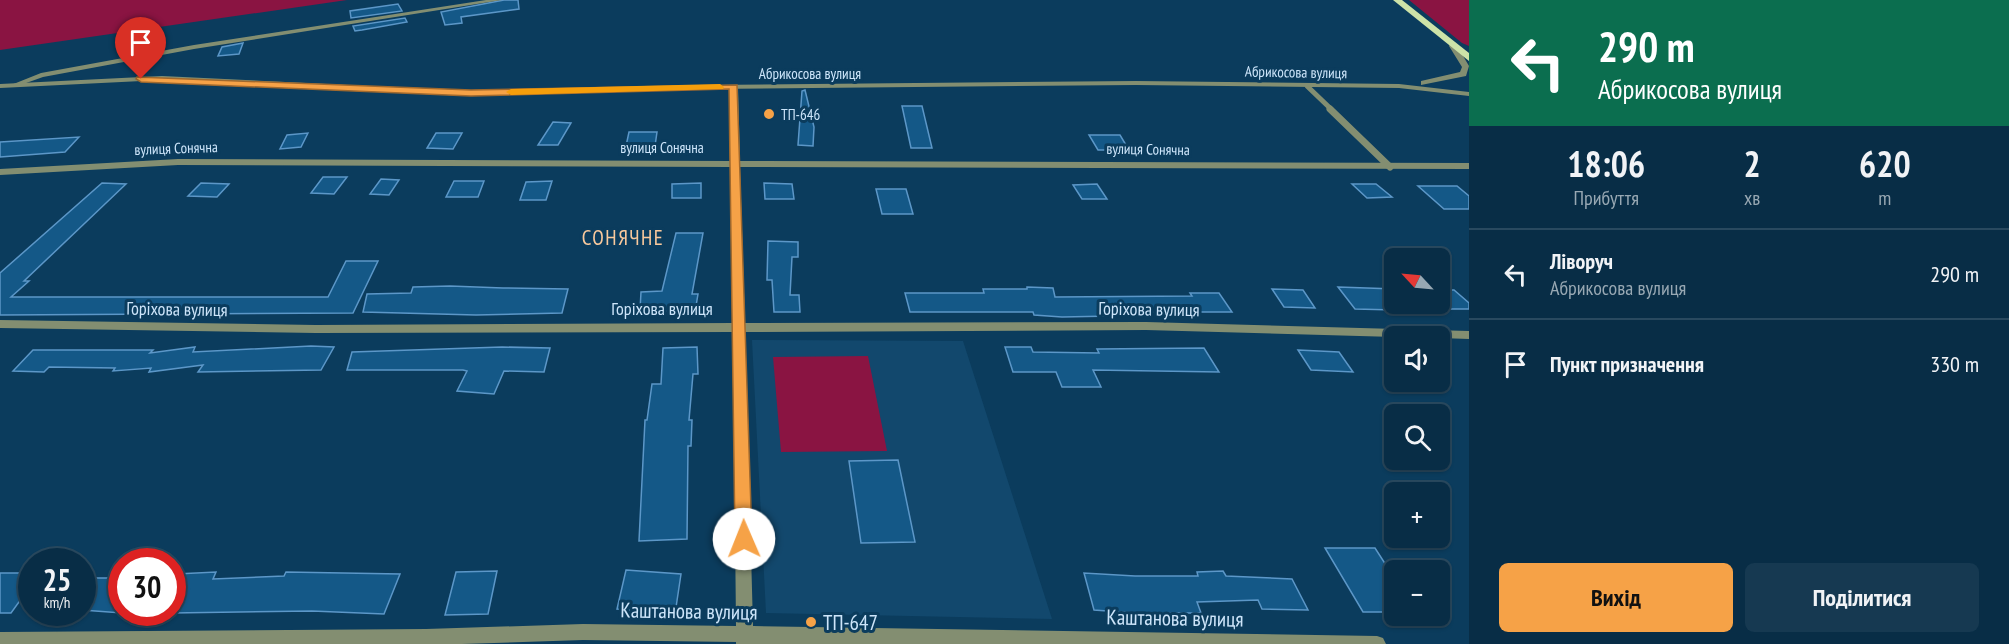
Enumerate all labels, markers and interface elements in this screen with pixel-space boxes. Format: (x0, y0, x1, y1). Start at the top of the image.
pin (115, 17, 166, 79)
text: 290 m (1598, 19, 1695, 74)
icon: left (1499, 24, 1577, 102)
icon: arrive (124, 26, 157, 59)
street label: Абрикосова вулиця (1245, 62, 1347, 82)
street label: Абрикосова вулиця (759, 64, 861, 83)
text: Абрикосова вулиця (1598, 72, 1782, 106)
place label: ТП-646 (781, 105, 820, 124)
marker: ТП-646 (762, 107, 776, 121)
street label: вулиця Сонячна (134, 137, 218, 159)
street label: вулиця Сонячна (620, 138, 704, 157)
street label: вулиця Сонячна (1106, 139, 1190, 159)
text: 18:06 (1567, 140, 1645, 187)
text: 2 (1744, 140, 1761, 187)
text: 620 (1859, 140, 1911, 187)
text: Прибуття (1574, 185, 1639, 211)
text: хв (1744, 185, 1760, 211)
text: m (1878, 185, 1891, 211)
district label: СОНЯЧНЕ (582, 224, 664, 251)
text: Ліворуч (1550, 247, 1613, 275)
north arrow (1384, 248, 1450, 314)
map controls (1384, 248, 1450, 626)
icon: left (1499, 258, 1532, 291)
text: 290 m (1930, 260, 1979, 288)
text: Абрикосова вулиця (1550, 275, 1686, 301)
street label: Горіхова вулиця (126, 297, 228, 321)
street label: Горіхова вулиця (611, 297, 713, 320)
street label: Горіхова вулиця (1098, 297, 1200, 321)
button: sound (1384, 326, 1450, 392)
icon: arrive (1499, 348, 1532, 381)
text: Пункт призначення (1550, 350, 1704, 378)
text: 330 m (1930, 350, 1979, 378)
button: search (1384, 404, 1450, 470)
button: + (1384, 482, 1450, 548)
position arrow (712, 507, 776, 571)
speed limit sign: 30 (108, 548, 186, 626)
text: 25 (43, 560, 71, 599)
button: − (1384, 560, 1450, 626)
button: Вихід (1499, 563, 1733, 632)
button: Поділитися (1745, 563, 1979, 632)
text: km/h (44, 593, 70, 612)
street label: Каштанова вулиця (620, 596, 758, 626)
street label: Каштанова вулиця (1106, 603, 1244, 633)
place label: ТП-647 (823, 609, 878, 636)
marker: ТП-647 (804, 615, 818, 629)

